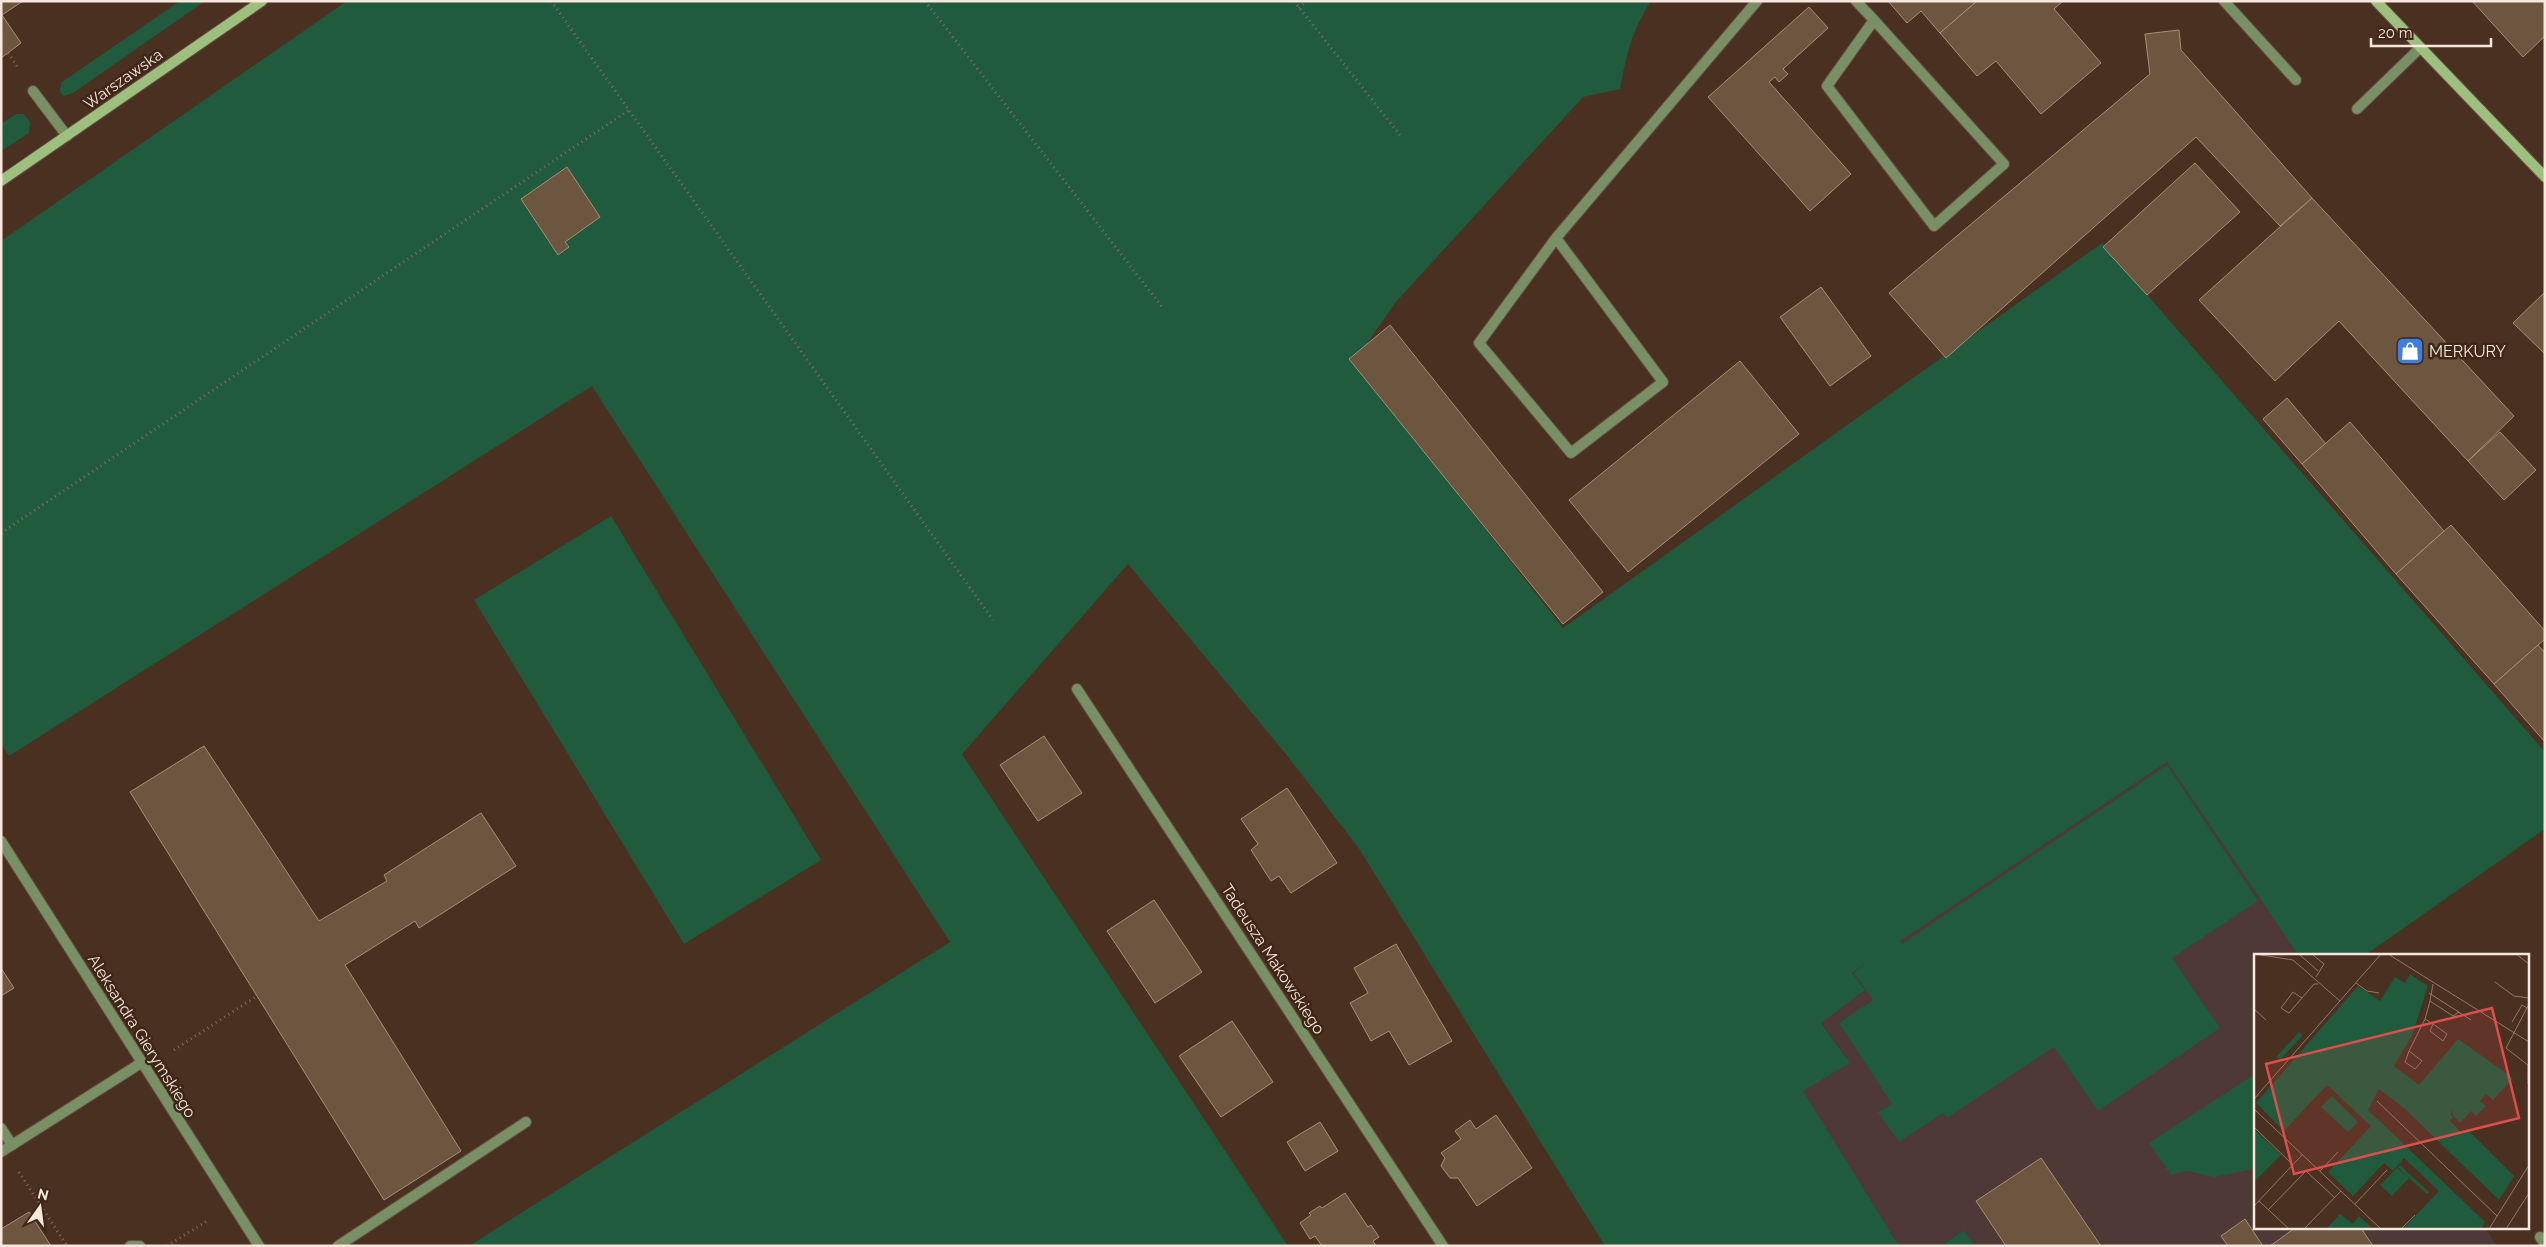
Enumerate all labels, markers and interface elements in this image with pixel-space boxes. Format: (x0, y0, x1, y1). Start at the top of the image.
scale bar (2371, 15, 2491, 47)
text: 20 m (2378, 24, 2413, 42)
street label: Warszawska (80, 45, 166, 113)
shop icon: MERKURY (2395, 336, 2425, 366)
place label: MERKURY (2429, 342, 2507, 361)
street label: Tadeusza Makowskiego (1217, 880, 1329, 1038)
street label: Aleksandra Gierymskiego (84, 951, 200, 1121)
inset map (2254, 954, 2528, 1230)
north arrow (15, 1182, 65, 1232)
text: N (36, 1185, 50, 1203)

